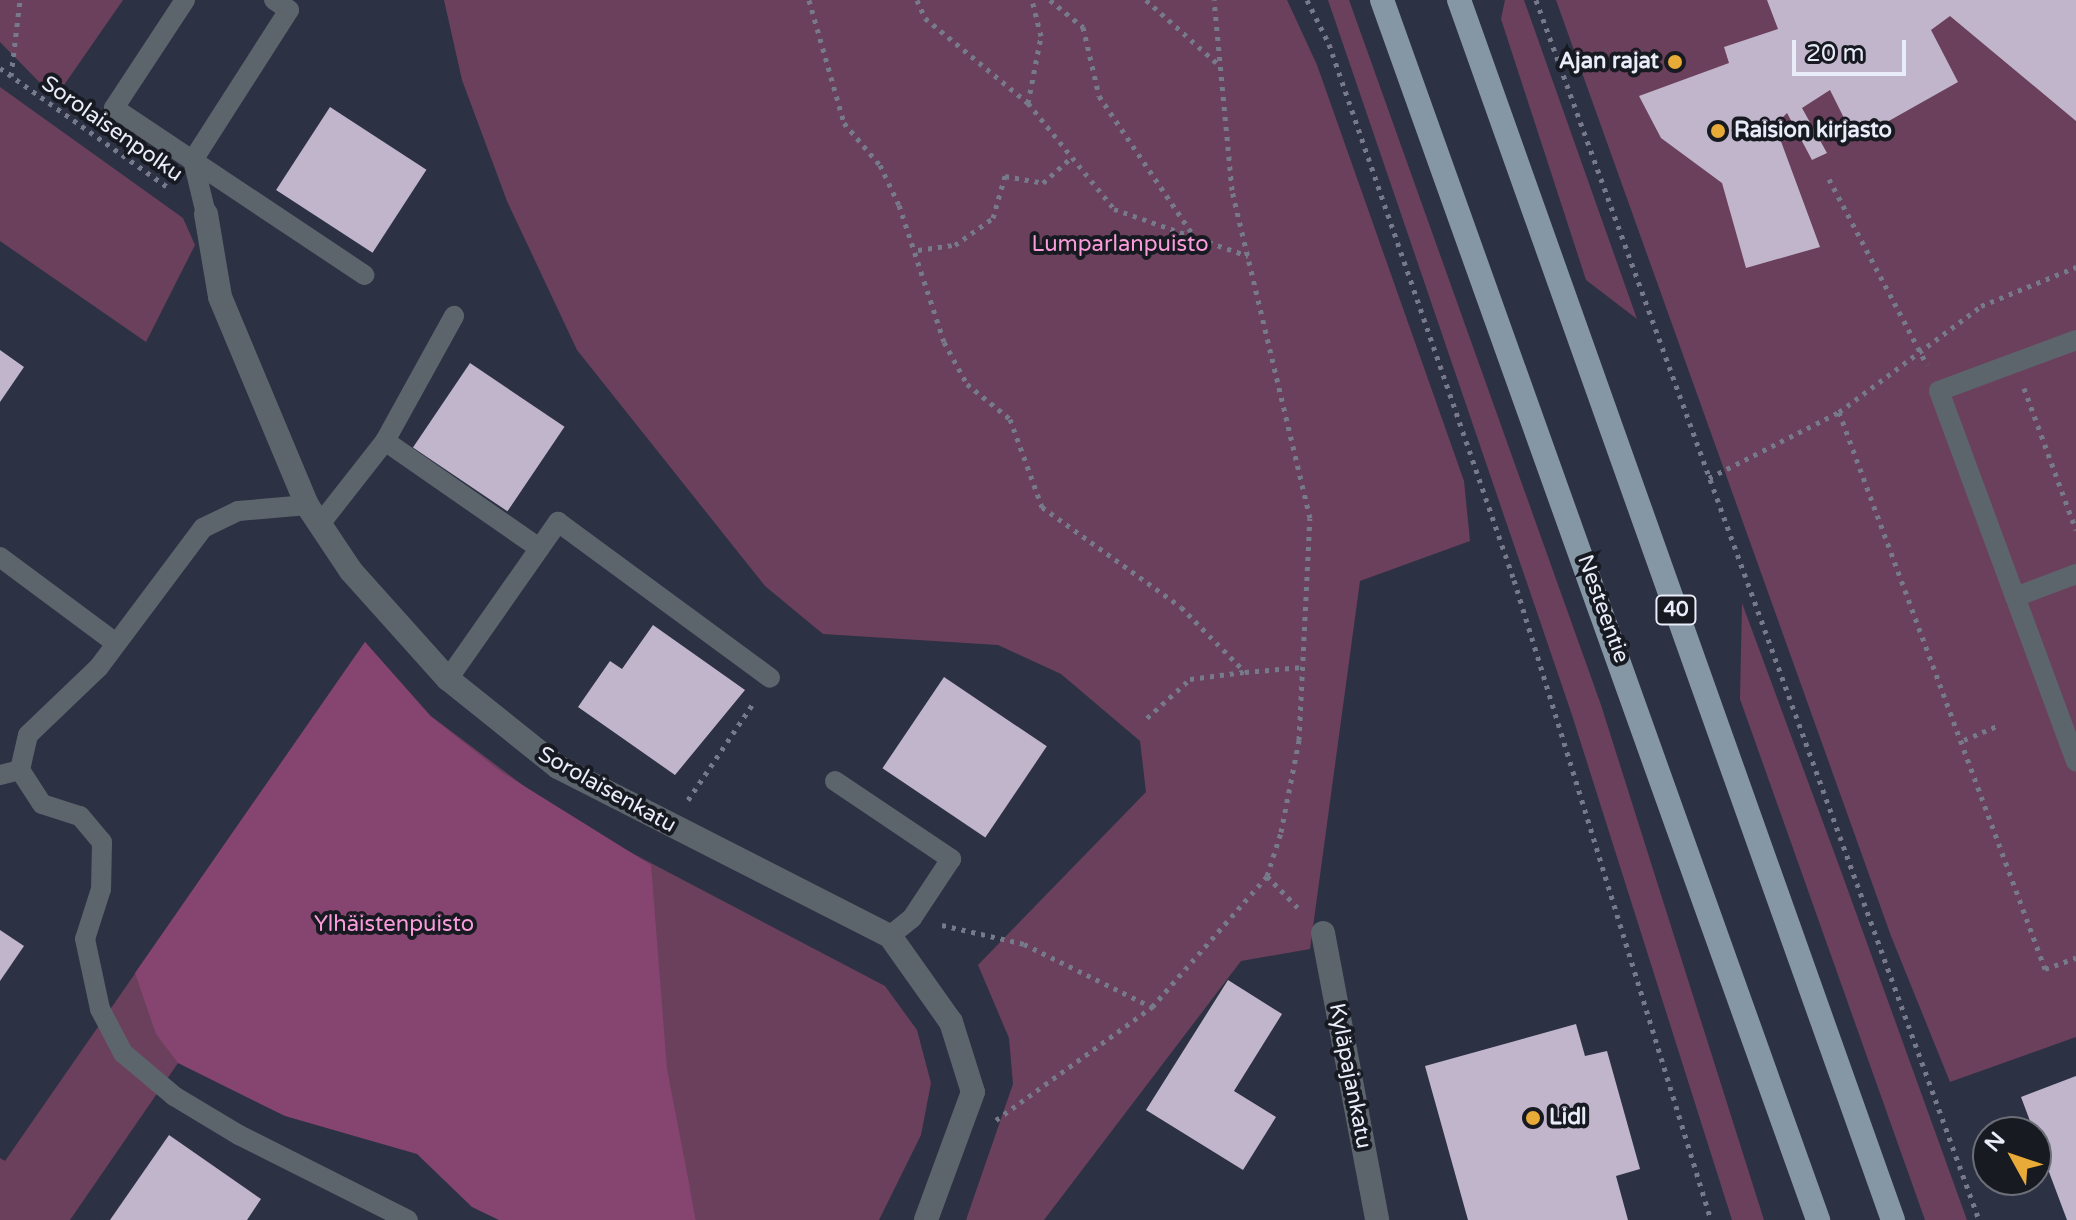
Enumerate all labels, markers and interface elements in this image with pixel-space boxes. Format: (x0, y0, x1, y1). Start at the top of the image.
scale bar (1796, 24, 1910, 74)
text: 20 m (1806, 39, 1864, 68)
place label: Ajan rajat (1559, 49, 1659, 75)
marker: Ajan rajat (1666, 53, 1684, 71)
street label: Sorolaisenpolku (36, 71, 188, 187)
place label: Raision kirjasto (1734, 118, 1892, 144)
marker: Raision kirjasto (1709, 122, 1727, 140)
park label: Lumparlanpuisto (1031, 232, 1209, 258)
street label: Nesteentie (1571, 551, 1635, 667)
road number: 40 (1654, 594, 1698, 626)
street label: Sorolaisenkatu (533, 741, 681, 839)
park label: Ylhäistenpuisto (314, 912, 474, 938)
street label: Kyläpajankatu (1323, 1001, 1377, 1151)
place label: Lidl (1549, 1105, 1587, 1131)
marker: Lidl (1524, 1109, 1542, 1127)
north arrow (1972, 1116, 2052, 1196)
text: N (1980, 1127, 2011, 1157)

